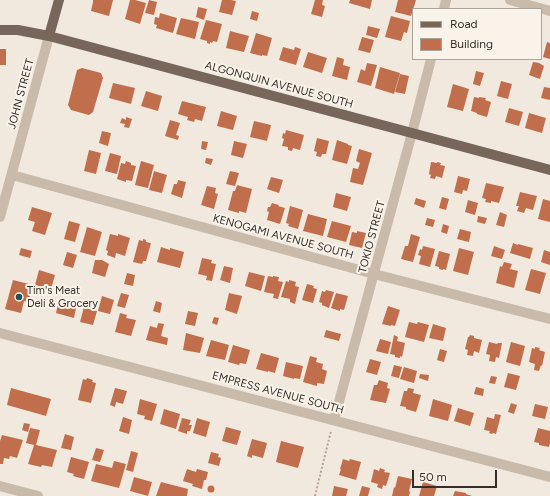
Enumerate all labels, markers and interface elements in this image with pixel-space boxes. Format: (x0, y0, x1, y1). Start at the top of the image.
legend (412, 8, 542, 60)
text: Road (450, 17, 478, 31)
text: Building (450, 37, 493, 51)
street label: JOHN STREET (5, 57, 37, 131)
street label: ALGONQUIN AVENUE SOUTH (203, 59, 355, 111)
street label: TOKIO STREET (356, 199, 388, 275)
street label: KENOGAMI AVENUE SOUTH (211, 212, 355, 262)
place label: Tim's Meat Deli & Grocery (27, 284, 98, 310)
marker: Tim's Meat Deli & Grocery (14, 292, 24, 302)
street label: EMPRESS AVENUE SOUTH (211, 369, 345, 417)
scale bar (414, 462, 499, 488)
text: 50 m (419, 470, 447, 484)

